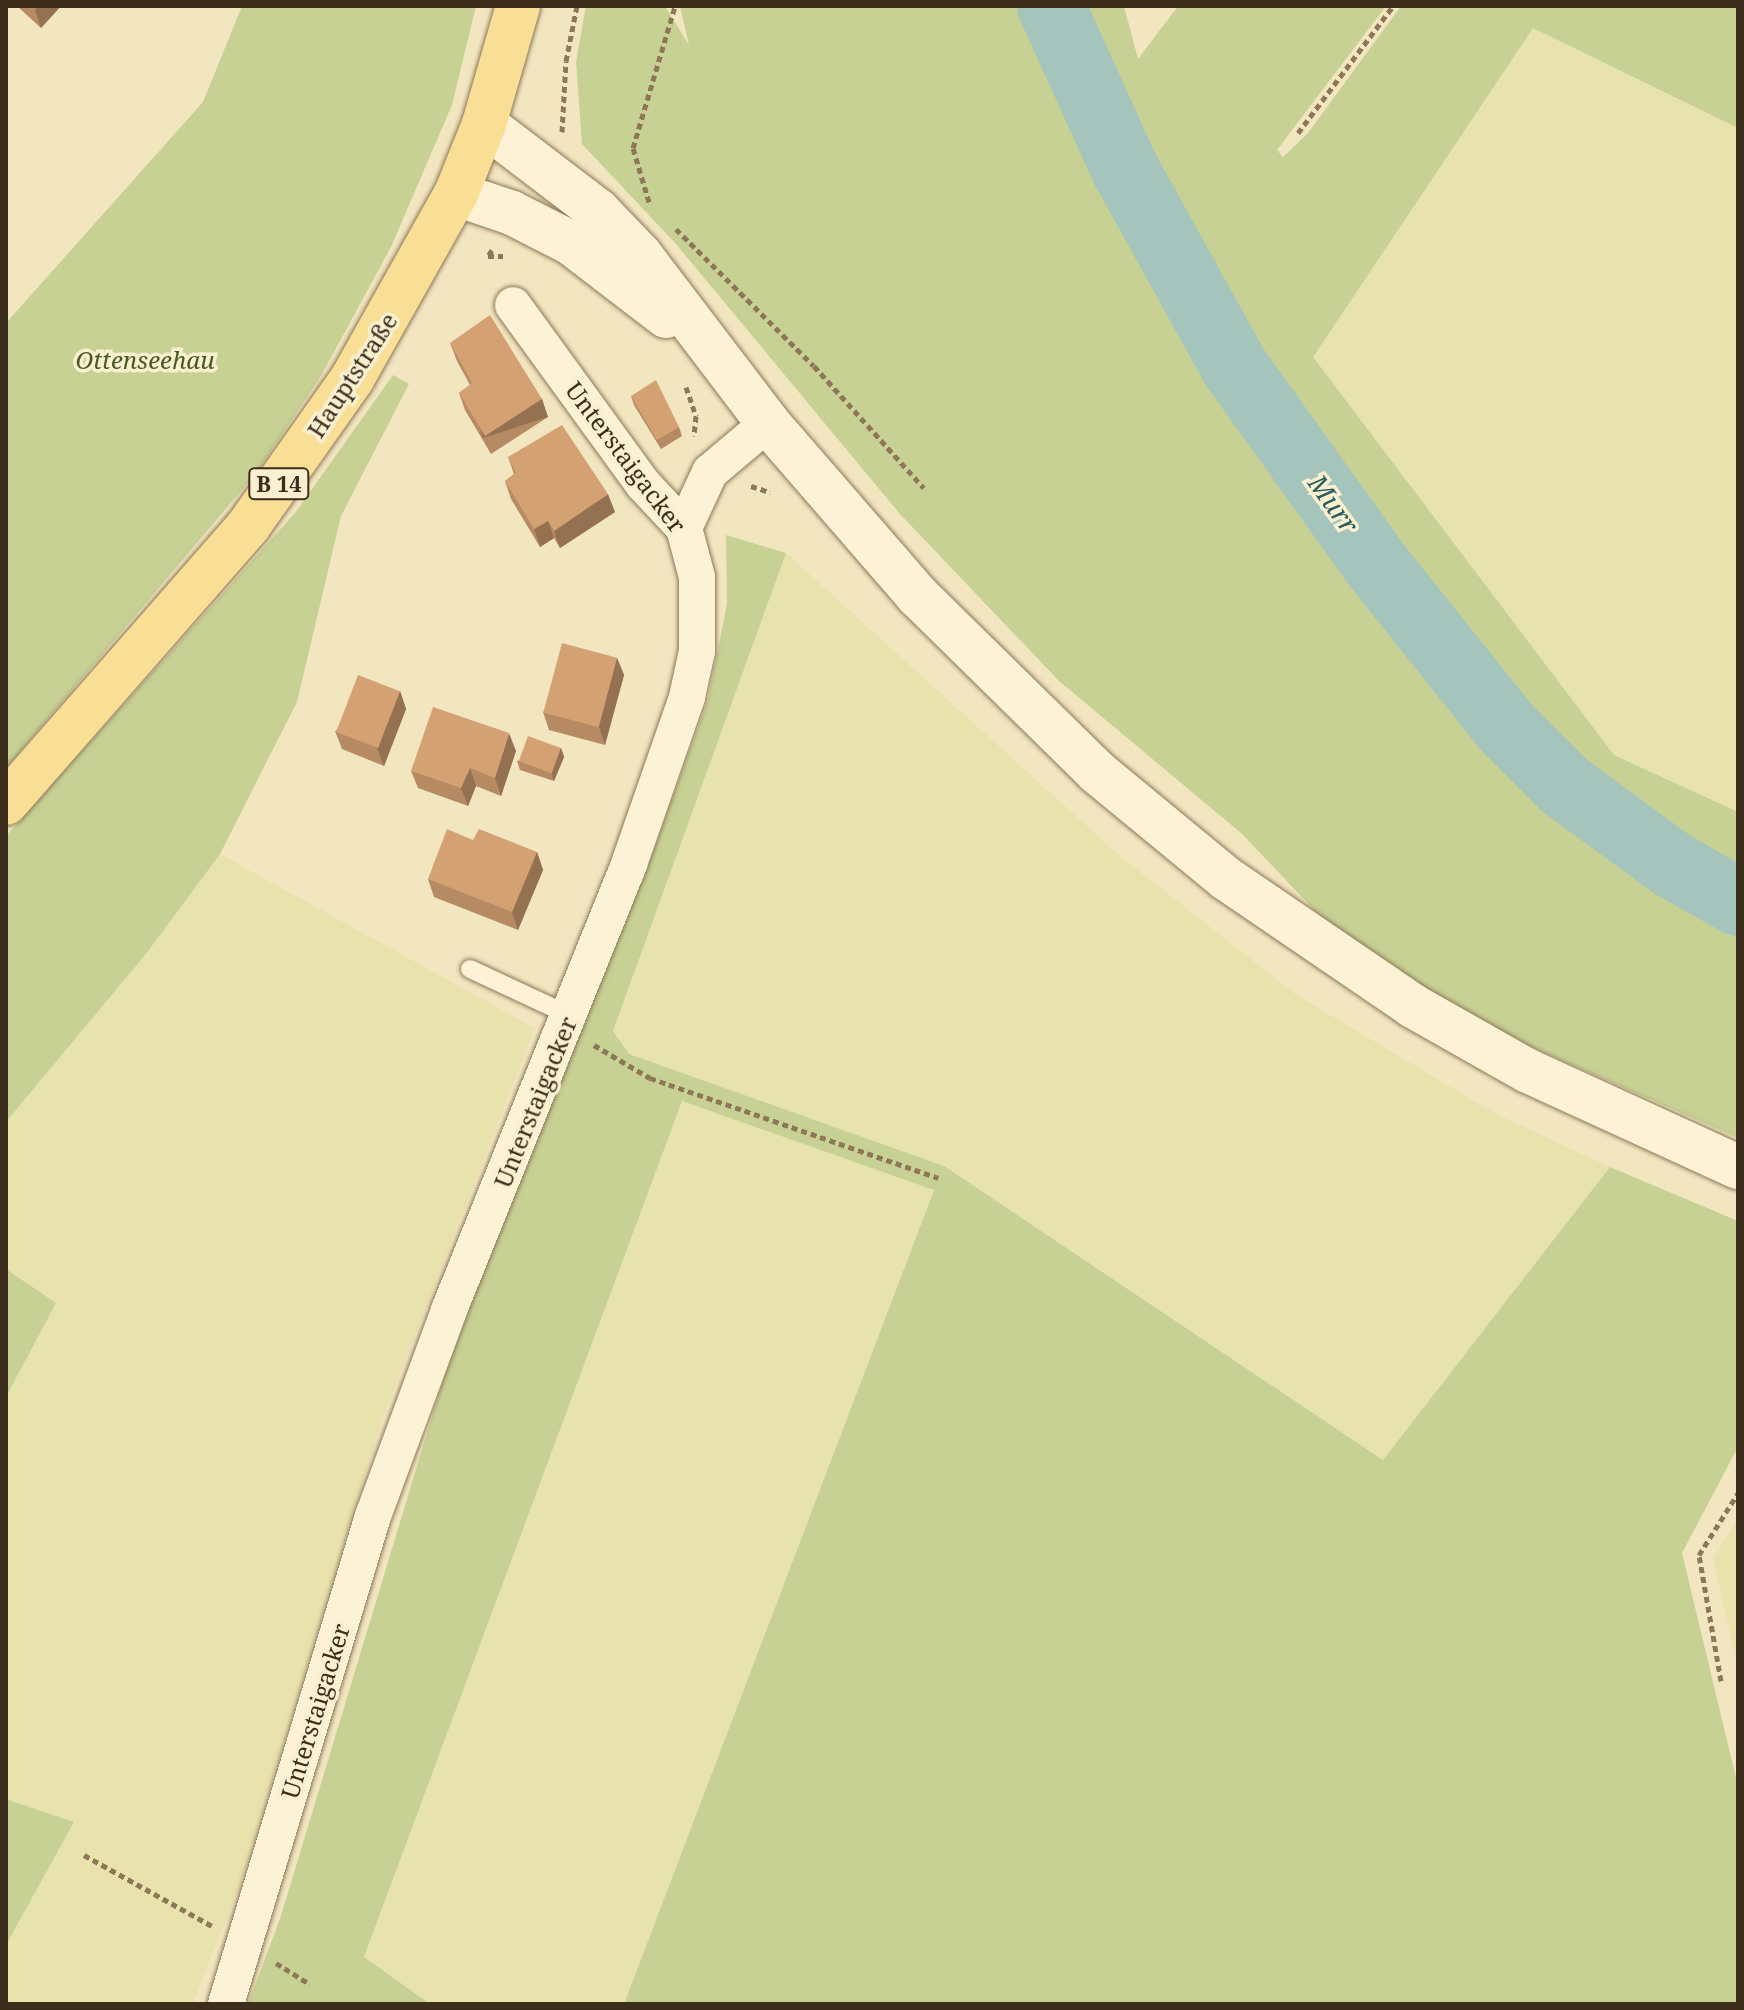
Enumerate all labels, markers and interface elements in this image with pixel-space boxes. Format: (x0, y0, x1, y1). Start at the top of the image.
street label: Hauptstraße (301, 307, 403, 443)
park label: Ottenseehau (75, 346, 215, 374)
street label: Unterstaigacker (560, 376, 692, 538)
road number: B 14 (247, 466, 311, 502)
water label: Murr (1301, 469, 1365, 539)
street label: Unterstaigacker (488, 1012, 582, 1192)
street label: Unterstaigacker (275, 1620, 355, 1802)

